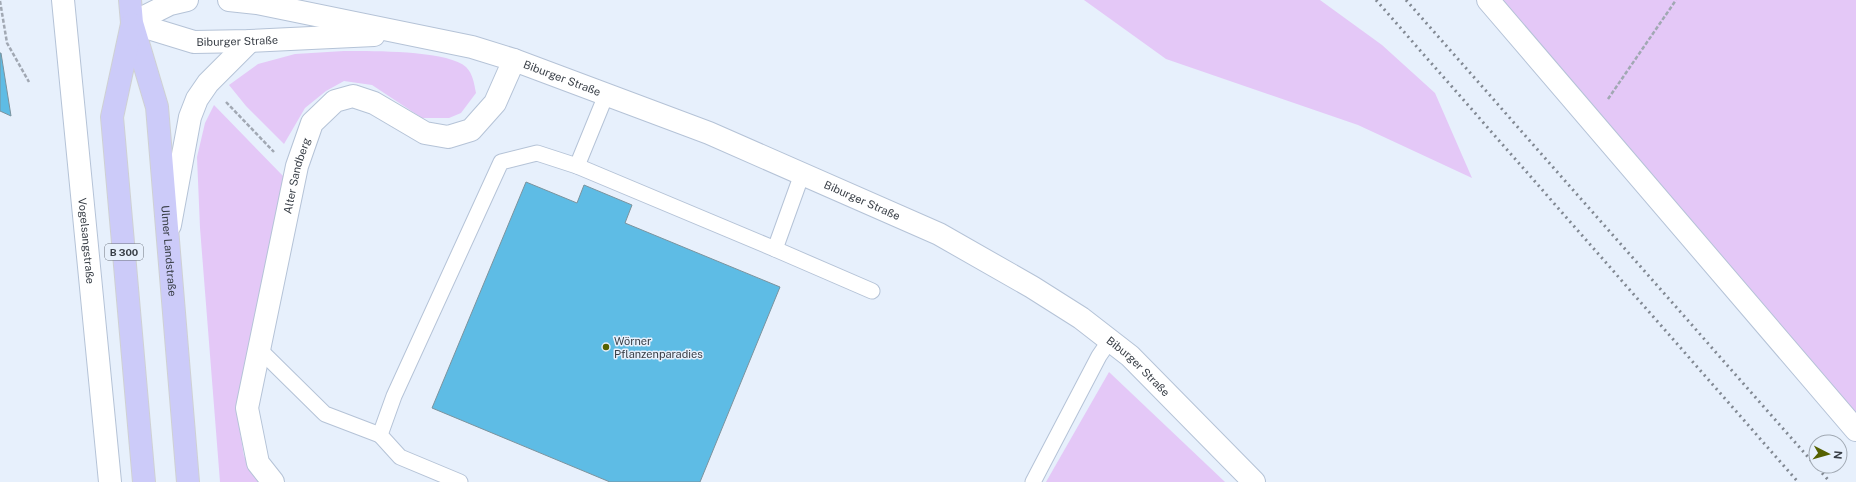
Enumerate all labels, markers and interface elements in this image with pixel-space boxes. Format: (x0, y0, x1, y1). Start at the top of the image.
street label: Biburger Straße (196, 34, 278, 48)
street label: Biburger Straße (522, 58, 602, 98)
street label: Alter Sandberg (281, 136, 313, 215)
street label: Biburger Straße (822, 178, 902, 222)
street label: Vogelsangstraße (76, 197, 97, 285)
street label: Ulmer Landstraße (159, 205, 179, 297)
road number: B 300 (105, 244, 143, 260)
street label: Biburger Straße (1104, 334, 1172, 399)
place label: Wörner Pflanzenparadies (614, 335, 703, 360)
marker: Wörner Pflanzenparadies (601, 342, 611, 352)
north arrow (1808, 434, 1848, 474)
text: N (1832, 450, 1844, 460)

